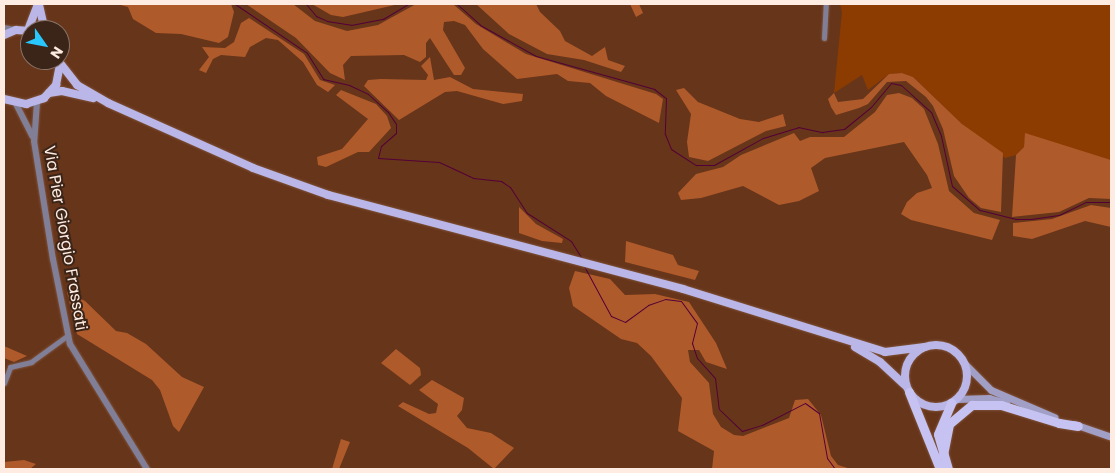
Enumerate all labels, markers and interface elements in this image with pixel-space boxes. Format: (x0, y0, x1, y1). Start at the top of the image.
north arrow (20, 20, 70, 70)
text: N (45, 43, 68, 62)
street label: Via Pier Giorgio Frassati (39, 144, 91, 332)

